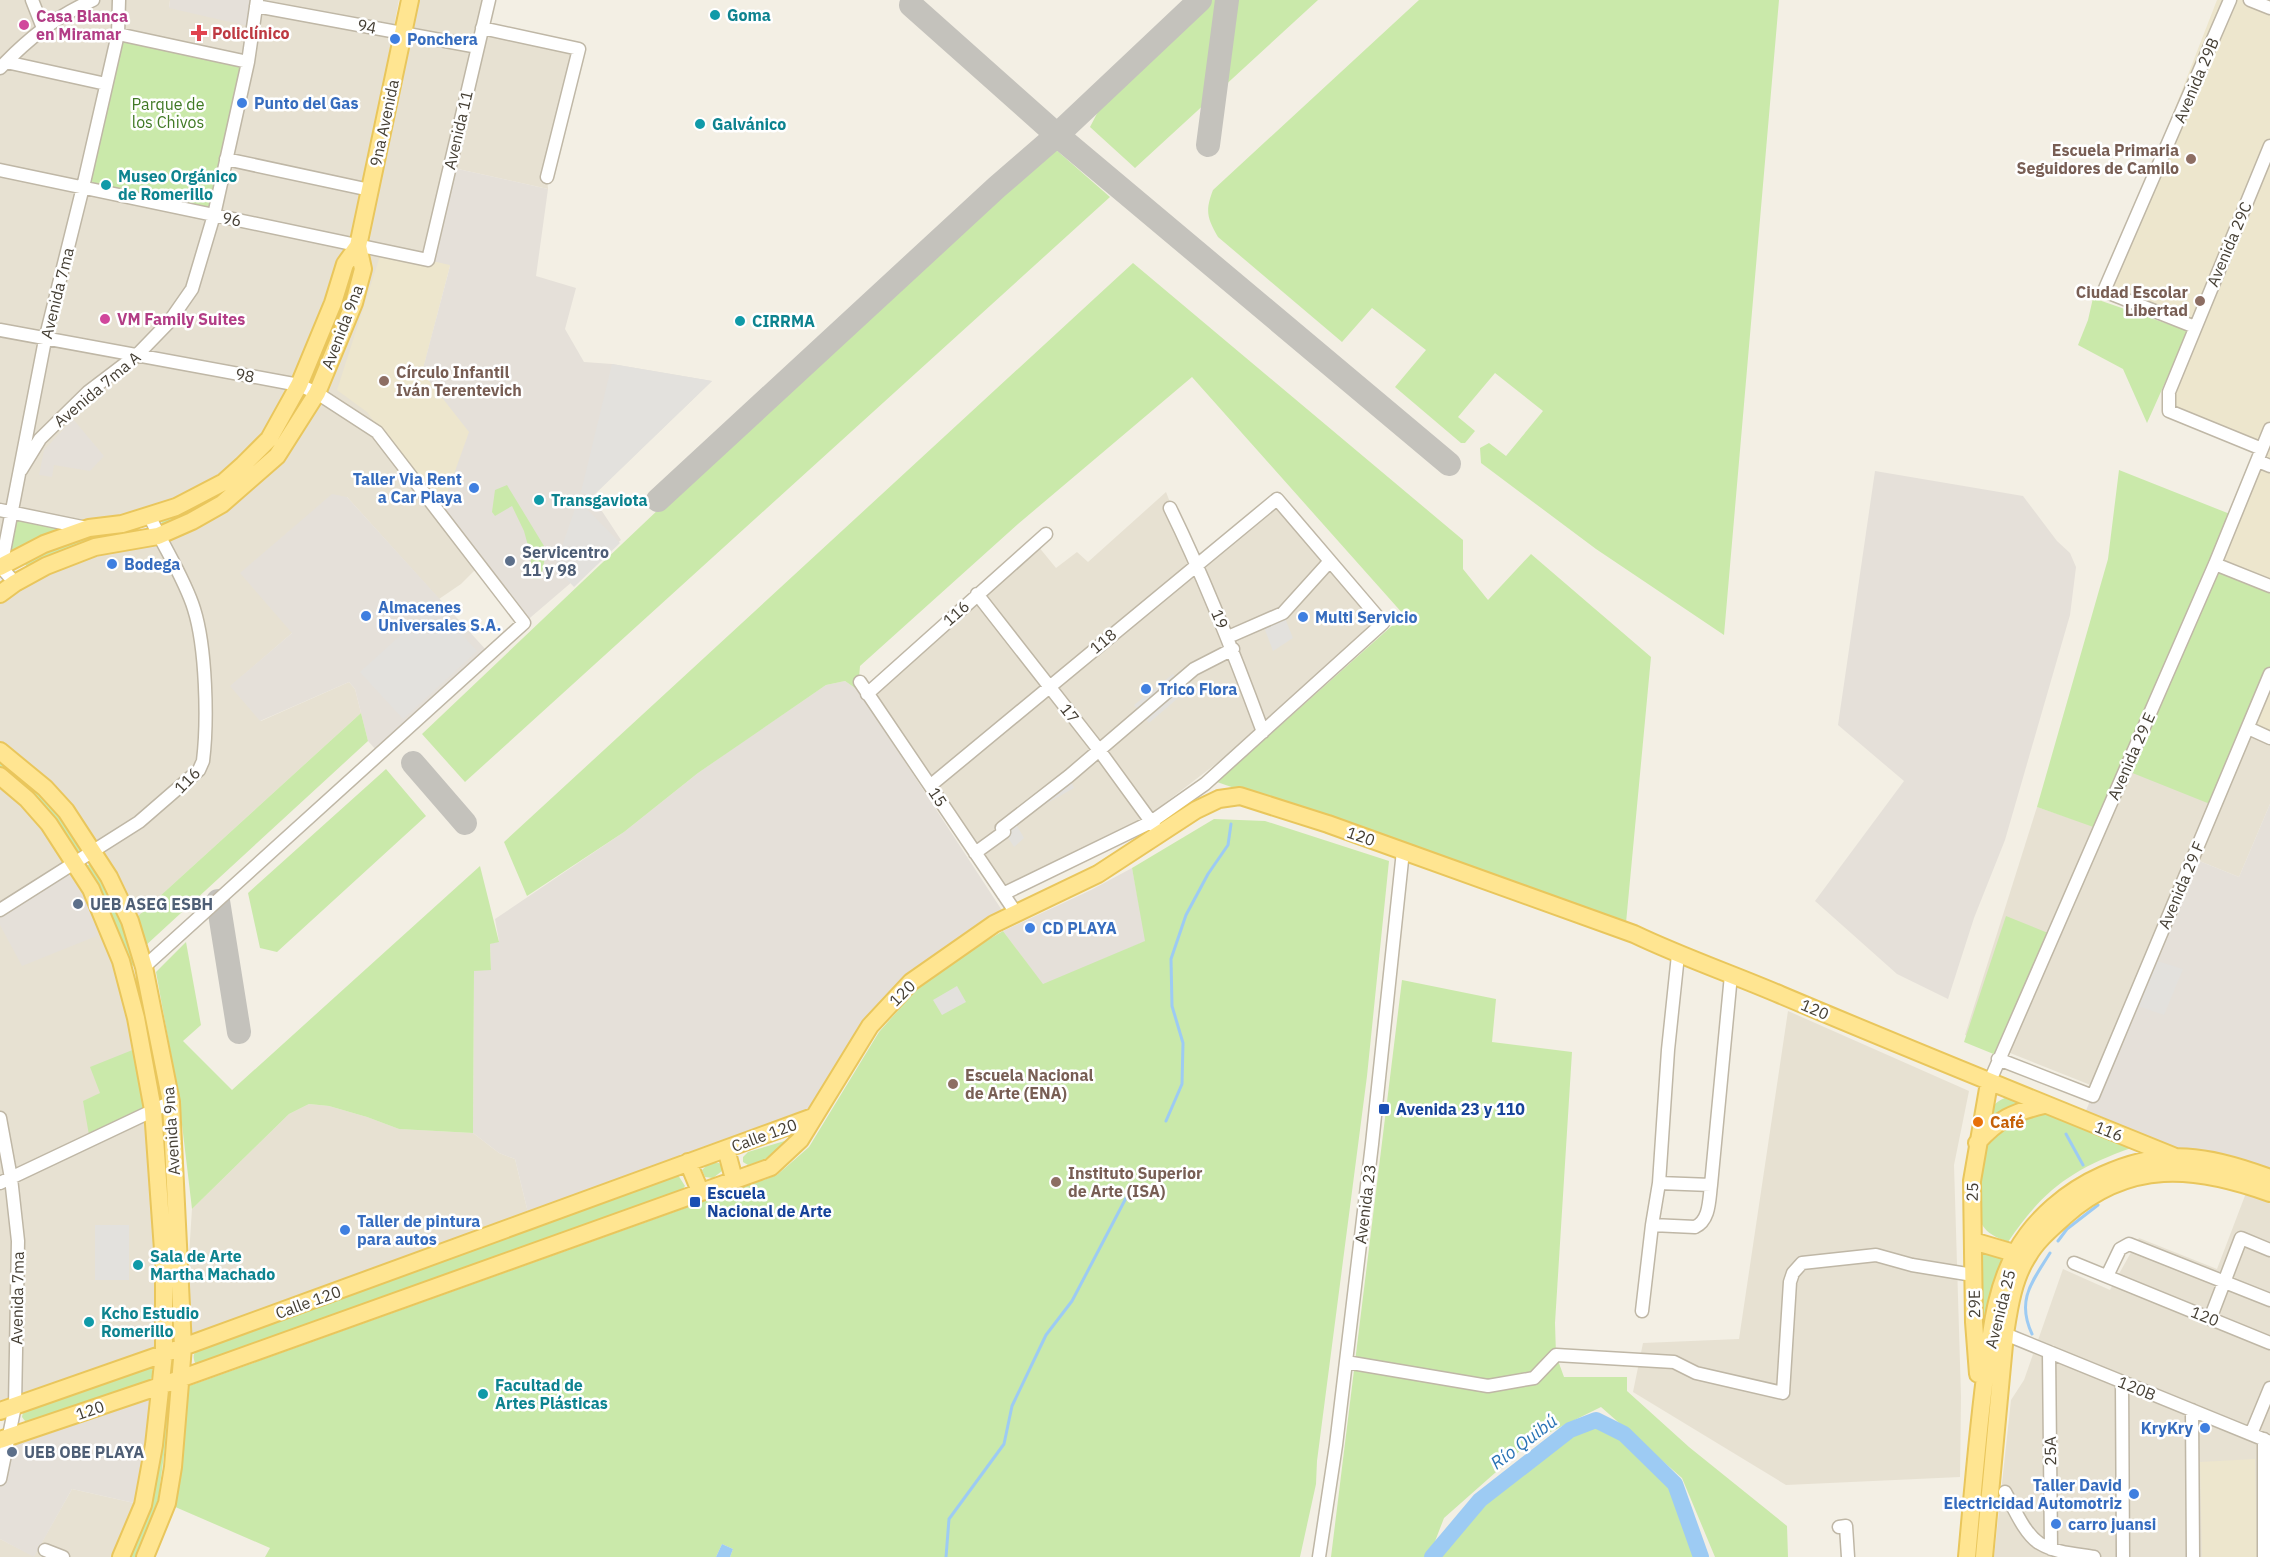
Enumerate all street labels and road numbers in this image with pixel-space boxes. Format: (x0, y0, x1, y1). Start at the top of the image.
street label: 94 (356, 14, 378, 38)
street label: Avenida 29B (2169, 34, 2223, 126)
street label: 9na Avenida (365, 77, 403, 168)
street label: Avenida 11 (439, 89, 477, 171)
street label: Avenida 29C (2202, 198, 2256, 289)
street label: 96 (221, 207, 243, 231)
street label: Avenida 7ma (36, 245, 78, 341)
street label: Avenida 9na (317, 282, 367, 372)
street label: Avenida 7ma A (49, 347, 145, 431)
street label: 98 (234, 363, 256, 387)
street label: 116 (939, 596, 973, 630)
street label: 19 (1207, 606, 1233, 632)
street label: 118 (1086, 624, 1120, 658)
street label: 17 (1056, 699, 1084, 727)
street label: Avenida 29 E (2103, 709, 2159, 803)
street label: 116 (170, 763, 204, 797)
street label: 15 (924, 784, 952, 810)
street label: 120 (1344, 822, 1378, 850)
street label: Avenida 29 F (2154, 838, 2208, 932)
street label: 120 (885, 976, 919, 1010)
street label: 120 (1798, 994, 1832, 1024)
street label: Avenida 9na (158, 1086, 184, 1176)
street label: Calle 120 (728, 1114, 800, 1156)
street label: 116 (2092, 1116, 2126, 1146)
street label: Avenida 23 (1350, 1163, 1380, 1245)
street label: 25 (1962, 1182, 1982, 1202)
street label: Avenida 7ma (6, 1251, 28, 1345)
street label: Avenida 25 (1981, 1268, 2019, 1350)
street label: Calle 120 (272, 1281, 344, 1323)
street label: 29E (1964, 1290, 1984, 1318)
street label: 120 (2188, 1301, 2222, 1331)
street label: 120B (2115, 1371, 2159, 1405)
street label: 120 (73, 1396, 107, 1424)
street label: 25A (2040, 1436, 2060, 1466)

